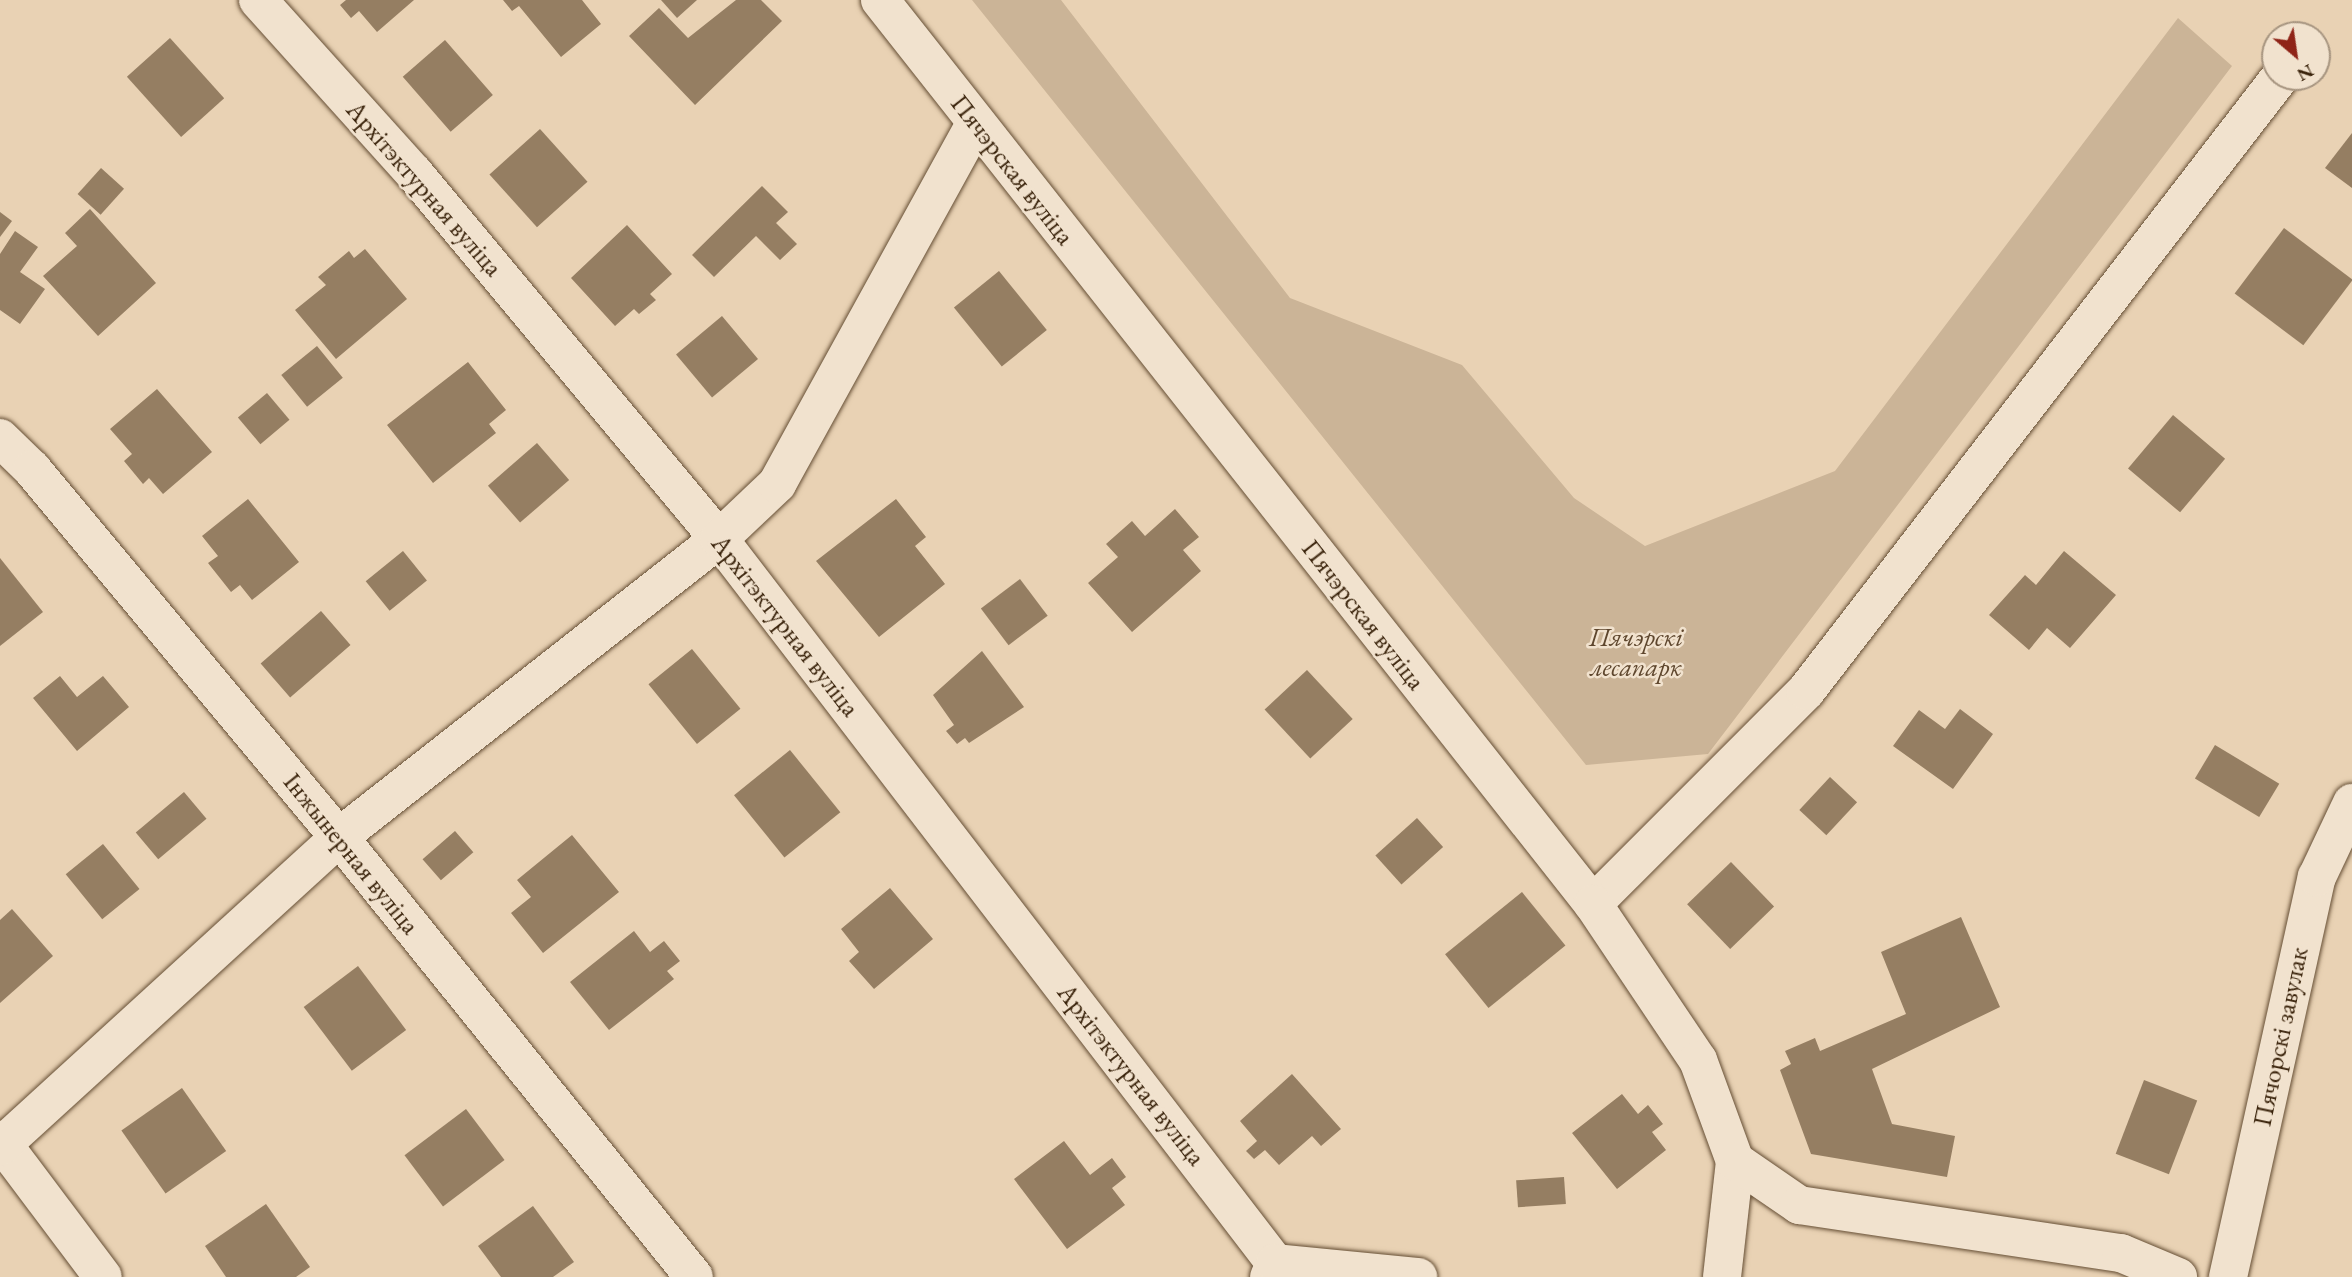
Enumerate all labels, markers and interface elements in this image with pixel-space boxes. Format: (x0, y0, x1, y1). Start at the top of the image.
north arrow (2261, 21, 2331, 91)
text: N (2293, 58, 2318, 88)
street label: Пячэрская вуліца (944, 89, 1080, 251)
street label: Архітэктурная вуліца (339, 95, 509, 283)
street label: Архітэктурная вуліца (704, 529, 866, 723)
street label: Пячэрская вуліца (1295, 534, 1431, 696)
park label: Пячэрскі лесапарк (1589, 622, 1683, 684)
street label: Інжынерная вуліца (276, 767, 426, 941)
street label: Пячорскі завулак (2247, 945, 2315, 1129)
street label: Архітэктурная вуліца (1050, 978, 1212, 1172)

